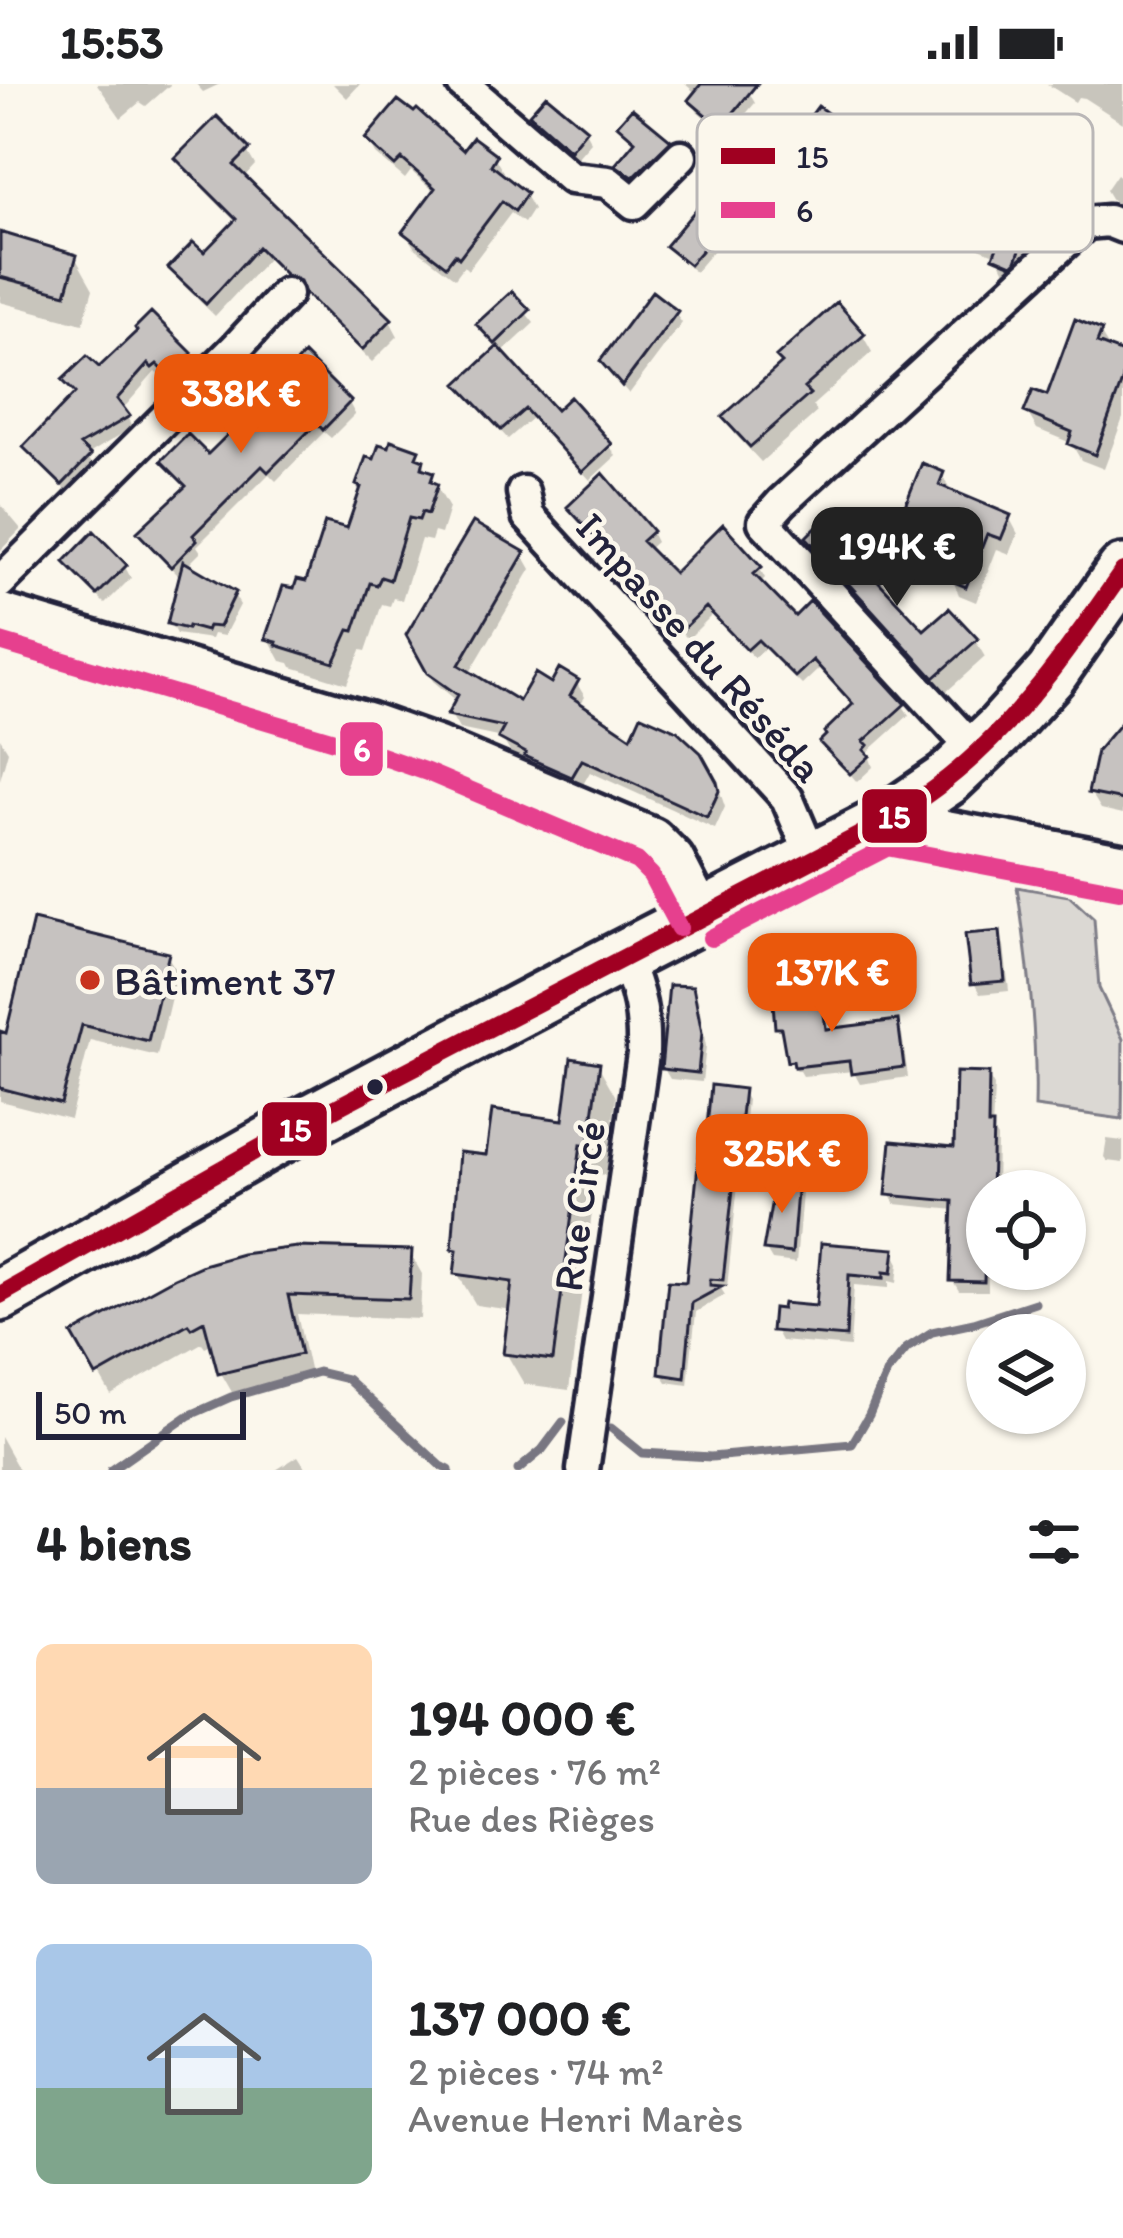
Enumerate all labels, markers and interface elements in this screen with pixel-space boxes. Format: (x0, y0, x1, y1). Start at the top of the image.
text: 15:53 (60, 15, 164, 69)
legend (697, 114, 1093, 252)
text: 15 (796, 137, 829, 176)
text: 6 (796, 191, 813, 230)
pin: 338K € (143, 354, 339, 456)
text: 338K € (181, 369, 301, 416)
street label: Impasse du Réséda (566, 502, 834, 792)
pin: 194K € (799, 507, 995, 609)
text: 194K € (838, 522, 956, 569)
line badge: 6 (338, 720, 385, 778)
text: 6 (353, 730, 371, 769)
line badge: 15 (860, 787, 929, 845)
text: 15 (878, 797, 910, 836)
pin: 137K € (734, 933, 930, 1035)
text: 137K € (775, 948, 889, 995)
place label: Bâtiment 37 (114, 955, 336, 1006)
marker: Bâtiment 37 (77, 967, 103, 993)
unlabelled marker (364, 1076, 386, 1098)
line badge: 15 (260, 1100, 329, 1158)
text: 15 (279, 1110, 311, 1149)
pin: 325K € (684, 1114, 880, 1216)
street label: Rue Circé (542, 1118, 616, 1294)
text: 325K € (723, 1129, 841, 1176)
map controls (966, 1170, 1086, 1434)
button: locate (966, 1170, 1086, 1290)
button: layers (966, 1314, 1086, 1434)
scale bar (36, 1386, 246, 1439)
text: 50 m (54, 1393, 127, 1432)
icon: filters (1021, 1509, 1087, 1575)
text: 4 biens (36, 1512, 192, 1573)
text: 194 000 € (408, 1687, 635, 1748)
icon: home (132, 1692, 276, 1836)
text: 2 pièces · 76 m² (408, 1748, 661, 1795)
text: Rue des Rièges (408, 1795, 655, 1842)
text: 137 000 € (408, 1987, 631, 2048)
icon: home (132, 1992, 276, 2136)
text: 2 pièces · 74 m² (408, 2048, 664, 2095)
text: Avenue Henri Marès (408, 2095, 743, 2142)

